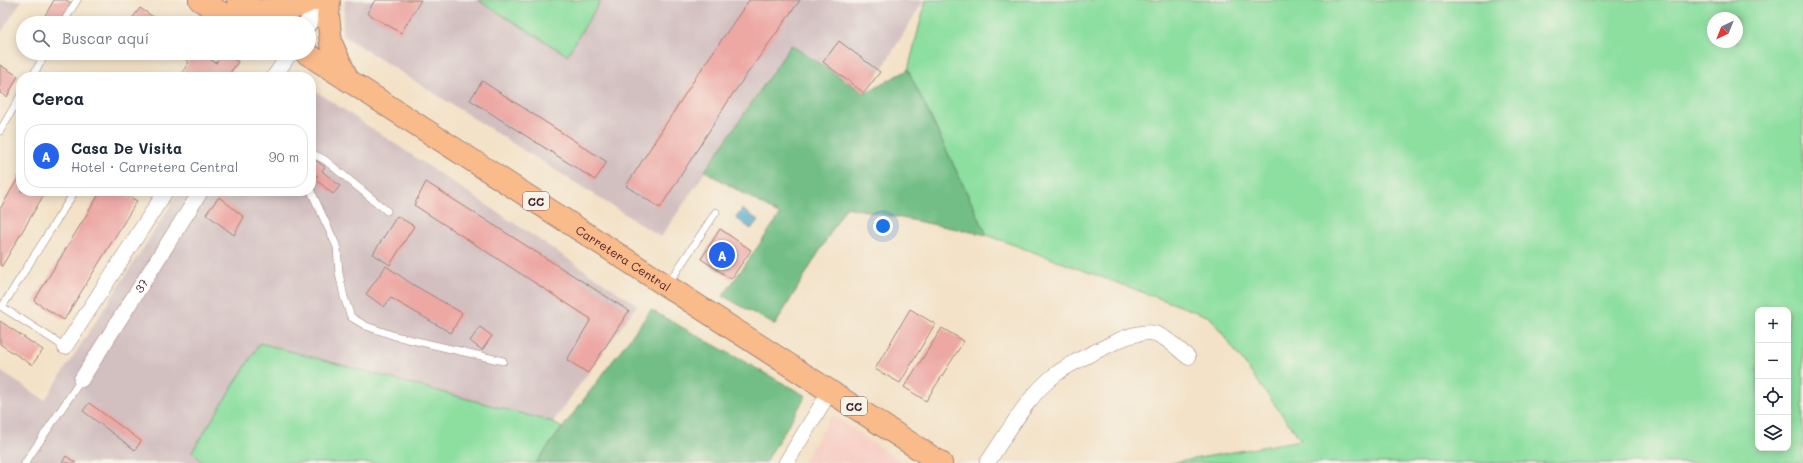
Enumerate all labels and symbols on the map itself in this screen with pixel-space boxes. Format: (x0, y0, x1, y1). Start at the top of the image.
north arrow (1707, 12, 1743, 48)
road number: CC (523, 192, 549, 210)
your location (873, 216, 893, 236)
street label: Carretera Central (573, 221, 674, 295)
pin: A (709, 240, 735, 270)
street label: 37 (131, 275, 152, 296)
road number: CC (841, 397, 867, 415)

